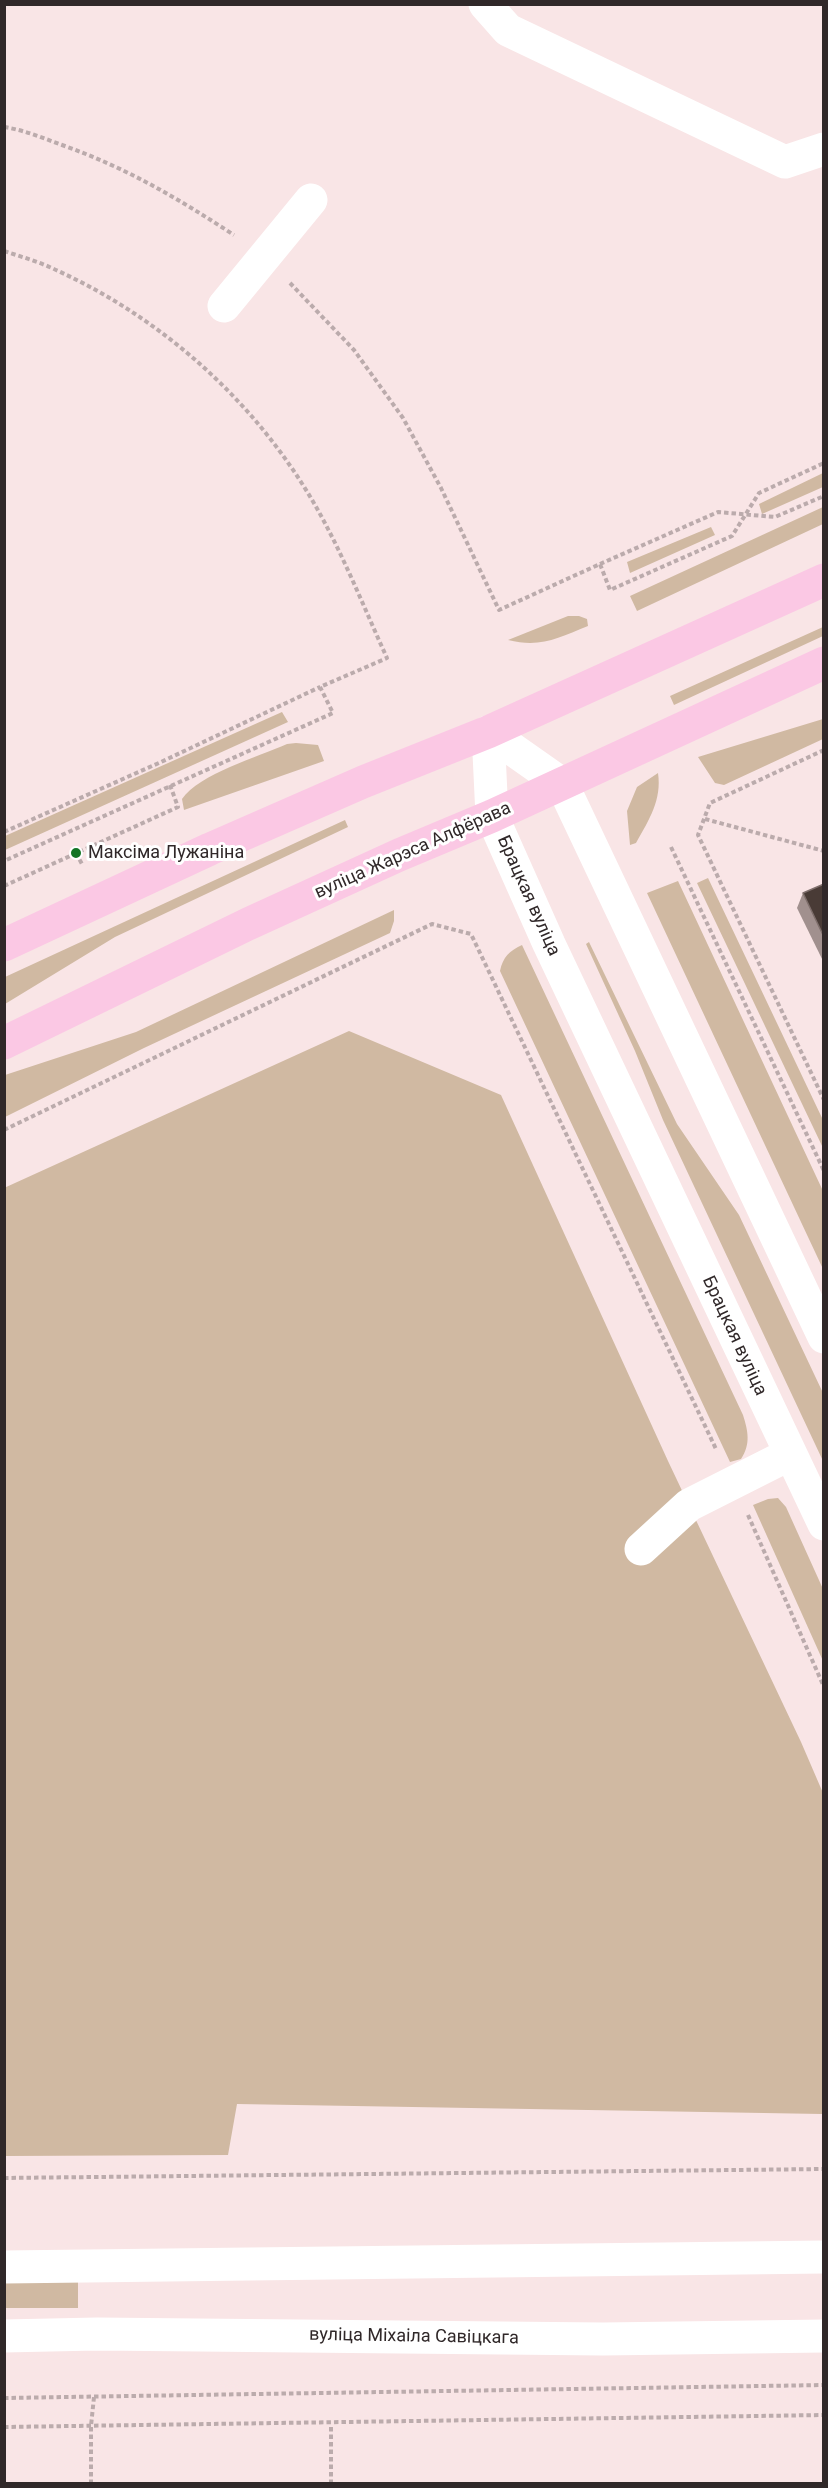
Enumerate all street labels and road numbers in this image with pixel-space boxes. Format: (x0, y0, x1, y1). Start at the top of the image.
street label: вуліца Жарэса Алфёрава (312, 798, 514, 904)
street label: Брацкая вуліца (492, 833, 564, 959)
street label: Брацкая вуліца (697, 1273, 771, 1399)
street label: вуліца Міхаіла Савіцкага (309, 2324, 519, 2350)

